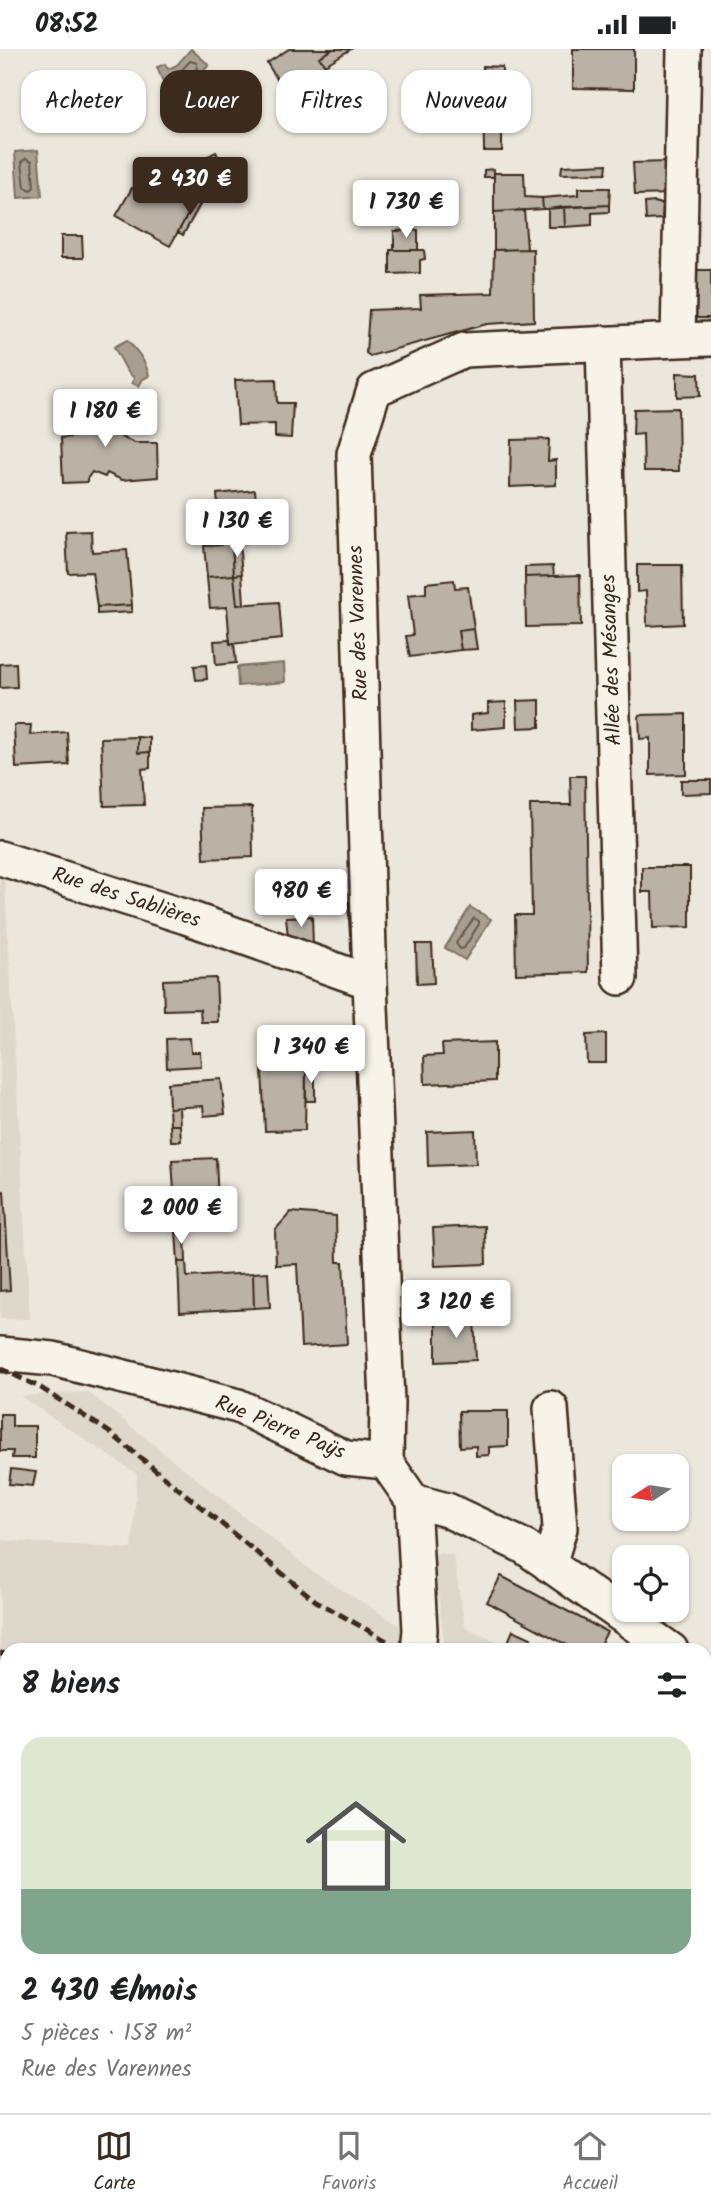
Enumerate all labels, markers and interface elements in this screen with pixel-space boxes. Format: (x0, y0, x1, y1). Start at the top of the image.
text: 08:52 (35, 4, 98, 46)
chip: Acheter (21, 70, 146, 133)
chip: Louer (160, 70, 262, 133)
chip: Filtres (276, 70, 387, 133)
chip: Nouveau (401, 70, 531, 133)
pin: 2 430 € (125, 157, 255, 217)
text: 2 430 € (149, 162, 231, 198)
pin: 1 730 € (341, 181, 471, 240)
text: 1 730 € (369, 185, 443, 221)
pin: 1 180 € (40, 389, 170, 449)
text: 1 180 € (69, 394, 141, 430)
pin: 1 130 € (172, 499, 302, 559)
text: 1 130 € (202, 504, 272, 540)
street label: Rue des Varennes (340, 545, 378, 701)
street label: Allée des Mésanges (593, 574, 631, 746)
street label: Rue des Sablières (48, 858, 204, 938)
pin: 980 € (252, 869, 350, 929)
text: 980 € (271, 874, 331, 910)
pin: 1 340 € (246, 1025, 376, 1085)
text: 1 340 € (273, 1030, 349, 1066)
pin: 2 000 € (116, 1187, 246, 1246)
text: 2 000 € (140, 1191, 222, 1227)
pin: 3 120 € (391, 1281, 521, 1340)
text: 3 120 € (417, 1285, 495, 1321)
street label: Rue Pierre Paÿs (210, 1387, 350, 1469)
north arrow (612, 1454, 690, 1531)
map controls (612, 1454, 689, 1622)
button: locate (612, 1545, 689, 1622)
text: 8 biens (21, 1661, 120, 1709)
icon: filters (653, 1666, 691, 1704)
icon: home (293, 1783, 419, 1909)
text: 2 430 €/mois (21, 1968, 197, 2016)
text: 5 pièces · 158 m² (21, 2016, 191, 2052)
text: Rue des Varennes (21, 2052, 192, 2088)
tab: Carte (93, 2127, 136, 2199)
tab: Favoris (322, 2127, 376, 2199)
tab: Accueil (563, 2127, 618, 2199)

